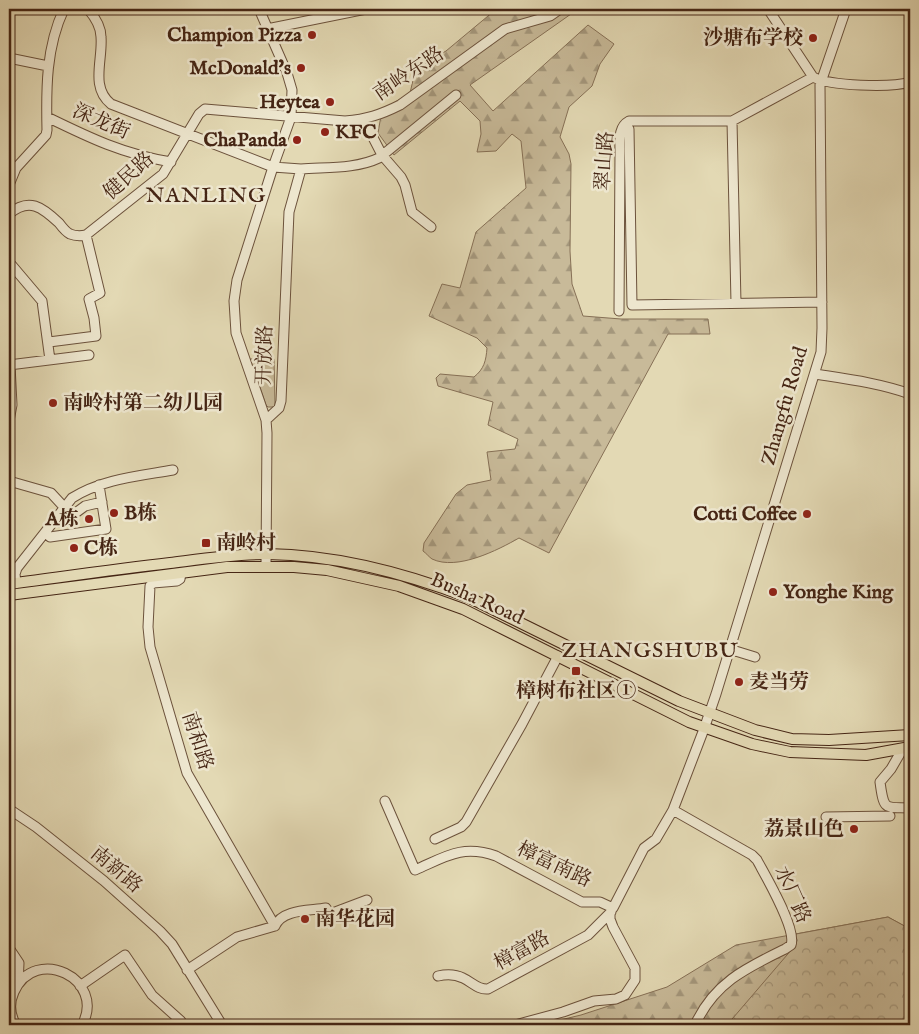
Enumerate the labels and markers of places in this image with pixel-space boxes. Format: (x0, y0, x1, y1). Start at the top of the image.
place label: Champion Pizza (167, 23, 302, 48)
place label: 沙塘布学校 (703, 26, 803, 51)
marker: Champion Pizza (306, 29, 318, 41)
marker: 沙塘布学校 (807, 32, 819, 44)
place label: McDonald's (189, 56, 291, 81)
marker: McDonald's (295, 62, 307, 74)
place label: Heytea (259, 90, 320, 115)
marker: Heytea (324, 96, 336, 108)
place label: KFC (335, 120, 376, 145)
marker: KFC (319, 126, 331, 138)
place label: ChaPanda (203, 128, 287, 153)
marker: ChaPanda (291, 134, 303, 146)
place label: 南岭村第二幼儿园 (63, 391, 223, 416)
marker: 南岭村第二幼儿园 (47, 397, 59, 409)
place label: B栋 (124, 501, 157, 526)
place label: Cotti Coffee (693, 502, 798, 527)
place label: A栋 (44, 507, 79, 532)
marker: B栋 (108, 507, 120, 519)
marker: Cotti Coffee (801, 508, 813, 520)
marker: A栋 (83, 513, 95, 525)
place label: 南岭村 (216, 531, 276, 556)
place label: C栋 (84, 536, 118, 561)
marker: 南岭村 (200, 537, 212, 549)
marker: C栋 (68, 542, 80, 554)
place label: Yonghe King (783, 580, 894, 605)
marker: Yonghe King (767, 586, 779, 598)
marker: 樟树布社区① (570, 665, 582, 677)
place label: 麦当劳 (749, 670, 809, 695)
marker: 麦当劳 (733, 676, 745, 688)
place label: 樟树布社区① (516, 679, 636, 704)
place label: 荔景山色 (764, 817, 844, 842)
marker: 荔景山色 (848, 823, 860, 835)
place label: 南华花园 (315, 907, 395, 932)
marker: 南华花园 (299, 913, 311, 925)

